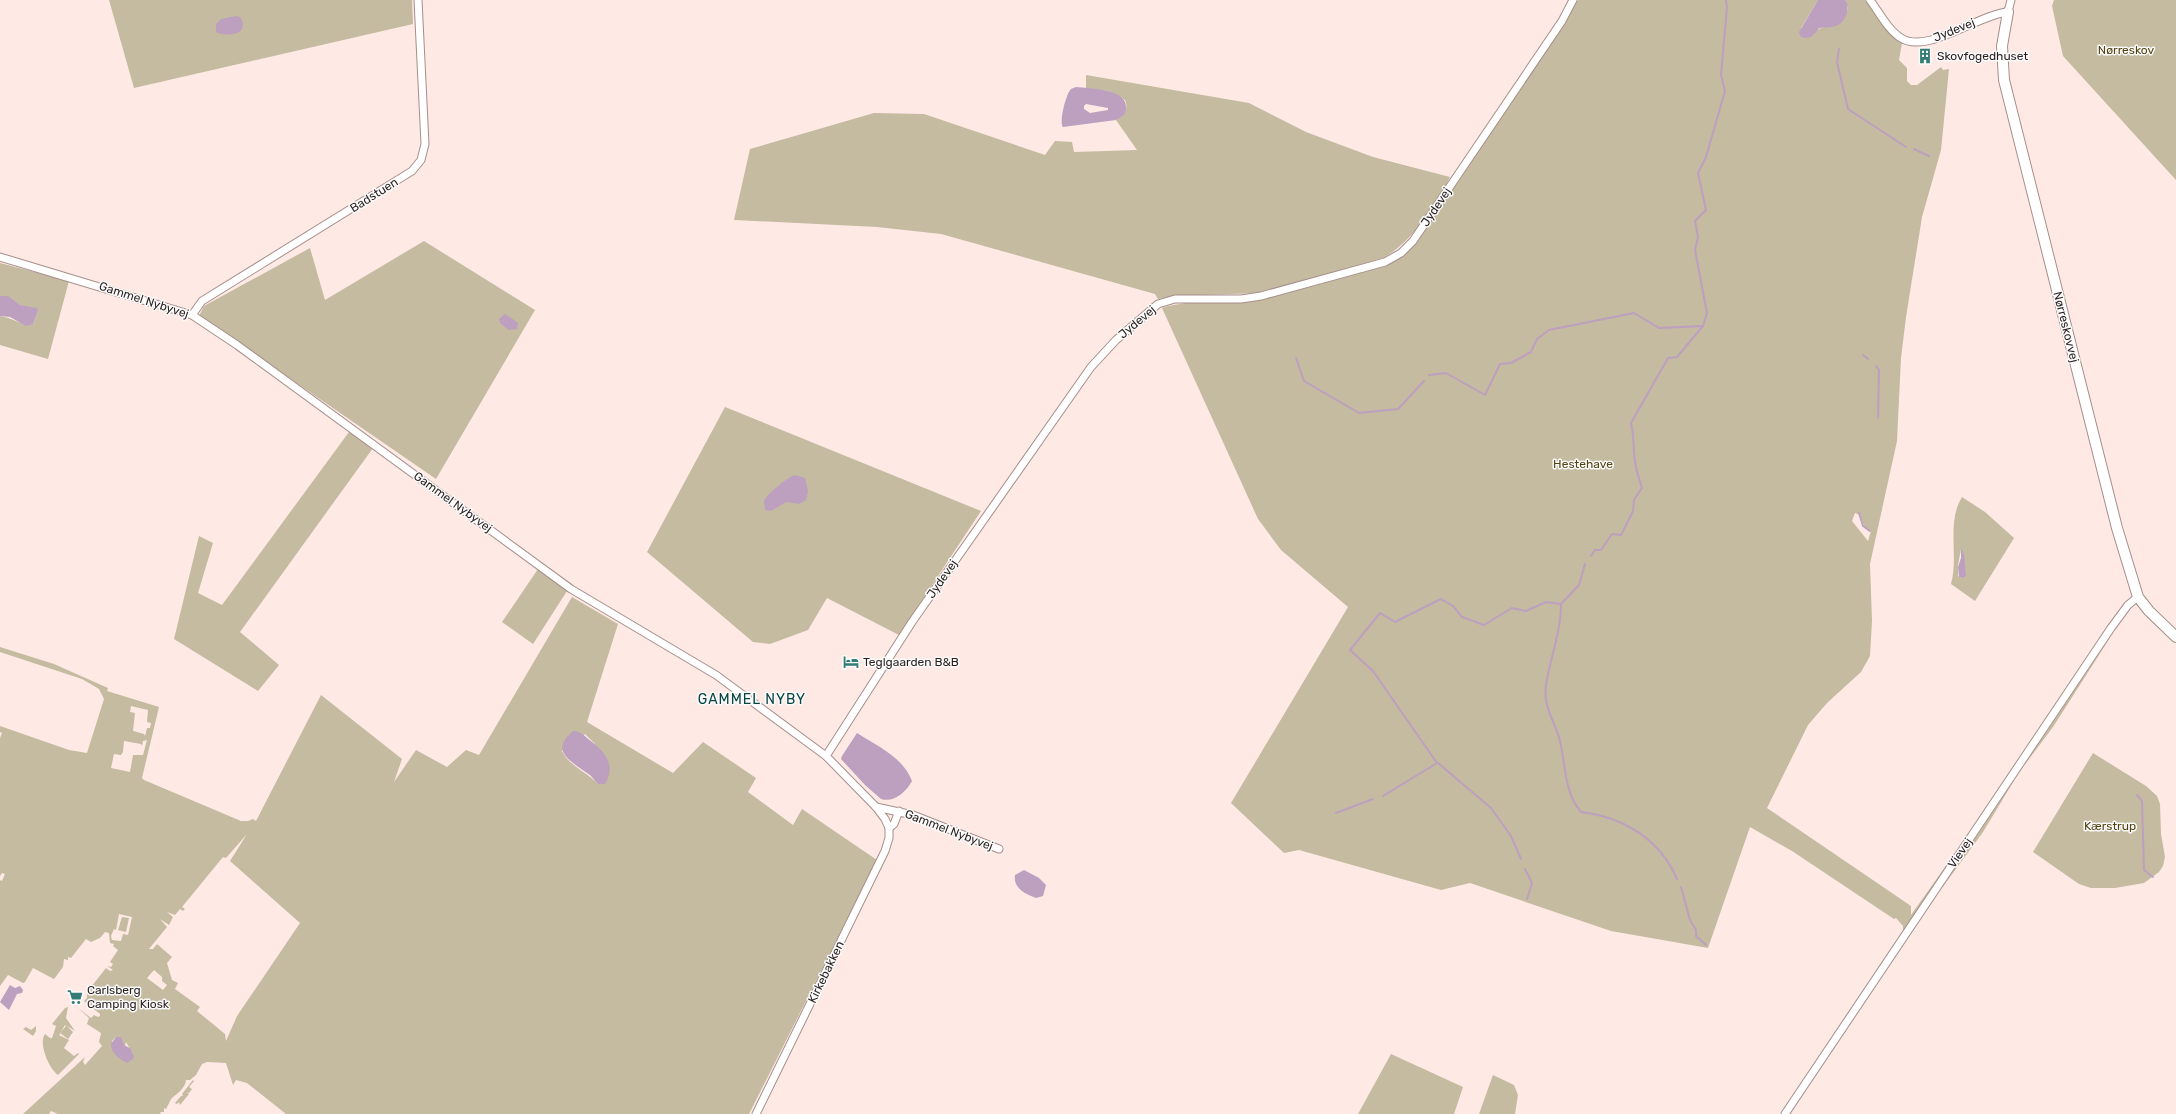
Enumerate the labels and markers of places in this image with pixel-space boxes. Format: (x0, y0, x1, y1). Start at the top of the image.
building icon: Skovfogedhuset (1916, 47, 1934, 65)
place label: Skovfogedhuset (1937, 49, 2028, 63)
hotel icon: Teglgaarden B&B (842, 653, 860, 671)
place label: Teglgaarden B&B (863, 655, 959, 669)
place label: Carlsberg Camping Kiosk (87, 983, 170, 1011)
supermarket icon: Carlsberg Camping Kiosk (66, 988, 84, 1006)

